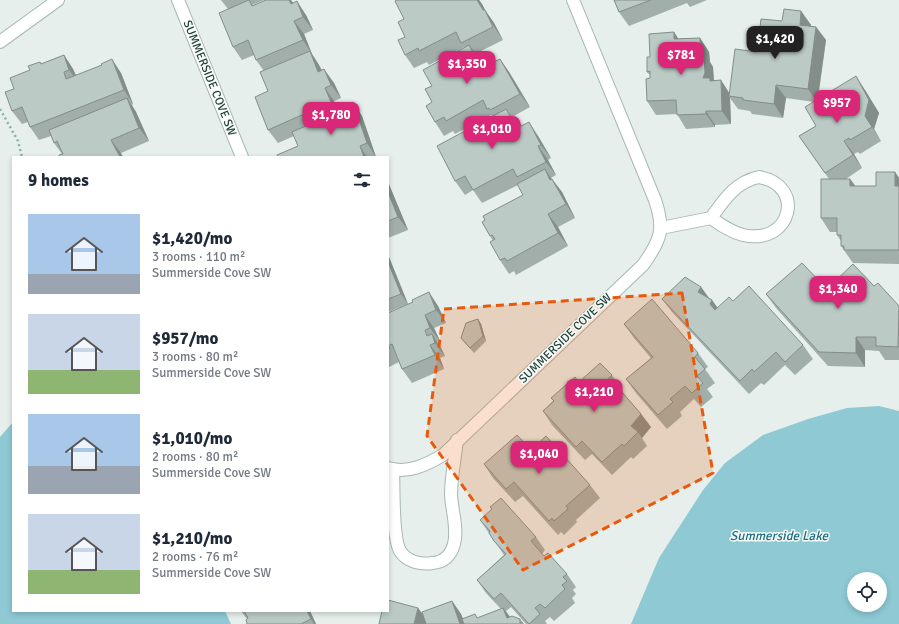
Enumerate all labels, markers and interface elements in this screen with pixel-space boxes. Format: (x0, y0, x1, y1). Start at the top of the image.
street label: SUMMERSIDE COVE SW (179, 18, 240, 138)
pin: $1,420 (742, 26, 808, 60)
text: $1,420 (756, 31, 794, 47)
pin: $781 (657, 42, 705, 76)
text: $781 (667, 47, 695, 63)
pin: $1,350 (434, 51, 500, 85)
text: $1,350 (448, 56, 486, 72)
pin: $957 (813, 90, 861, 124)
text: $957 (823, 95, 851, 111)
pin: $1,780 (298, 102, 364, 136)
text: $1,780 (312, 107, 350, 123)
pin: $1,010 (459, 116, 525, 150)
text: $1,010 (473, 121, 511, 137)
icon: filters (351, 169, 373, 191)
text: 9 homes (28, 170, 89, 191)
text: $1,420/mo (152, 228, 232, 249)
icon: home (60, 230, 108, 278)
text: 3 rooms · 110 m² (152, 249, 245, 265)
text: Summerside Cove SW (152, 265, 271, 281)
pin: $1,340 (805, 276, 871, 310)
text: $1,340 (819, 281, 857, 297)
street label: SUMMERSIDE COVE SW (516, 290, 615, 387)
text: $957/mo (152, 328, 218, 349)
icon: home (60, 330, 108, 378)
text: 3 rooms · 80 m² (152, 349, 238, 365)
text: Summerside Cove SW (152, 365, 271, 381)
pin: $1,210 (561, 379, 627, 413)
text: $1,210 (575, 384, 613, 400)
text: $1,010/mo (152, 428, 232, 449)
icon: home (60, 430, 108, 478)
pin: $1,040 (506, 441, 572, 475)
text: $1,040 (520, 446, 558, 462)
text: 2 rooms · 80 m² (152, 449, 238, 465)
text: Summerside Cove SW (152, 465, 271, 481)
text: $1,210/mo (152, 528, 232, 549)
water label: Summerside Lake (730, 528, 829, 544)
icon: home (60, 530, 108, 578)
text: 2 rooms · 76 m² (152, 549, 238, 565)
text: Summerside Cove SW (152, 565, 271, 581)
map controls (847, 572, 887, 612)
button: locate (847, 572, 887, 612)

